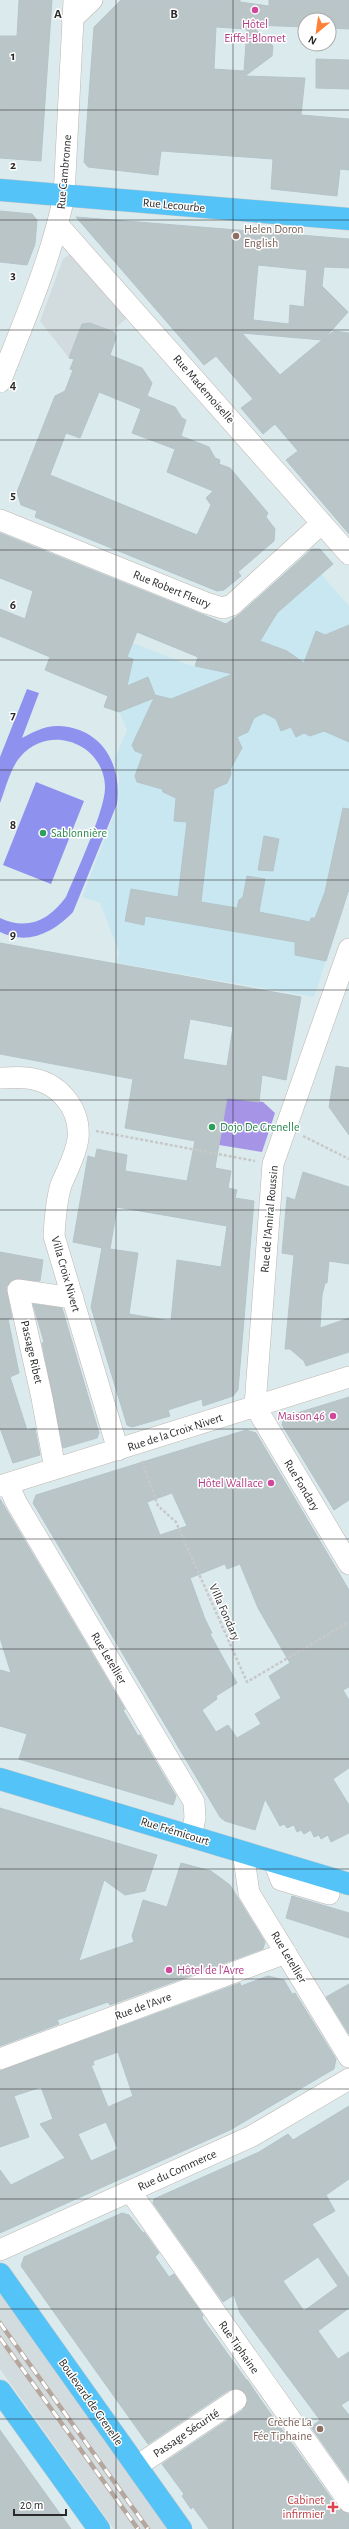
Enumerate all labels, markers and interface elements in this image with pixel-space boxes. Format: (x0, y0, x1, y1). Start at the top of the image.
marker: Hôtel Eiffel-Blomet (250, 5, 260, 15)
text: A (54, 8, 62, 21)
text: B (170, 8, 178, 21)
north arrow (297, 12, 337, 52)
place label: Hôtel Eiffel-Blomet (224, 18, 286, 44)
text: N (306, 34, 318, 47)
text: 1 (11, 50, 15, 63)
street label: Rue Cambronne (55, 134, 73, 210)
text: 2 (10, 159, 16, 172)
street label: Rue Lecourbe (142, 196, 206, 214)
place label: Helen Doron English (244, 223, 304, 249)
marker: Helen Doron English (231, 231, 241, 241)
text: 3 (10, 269, 16, 282)
street label: Rue Mademoiselle (171, 352, 237, 426)
text: 4 (10, 379, 17, 392)
text: 5 (10, 489, 16, 502)
street label: Rue Robert Fleury (131, 568, 212, 611)
text: 6 (10, 599, 16, 612)
text: 7 (10, 709, 16, 722)
text: 8 (10, 819, 16, 832)
place label: Sablonnière (51, 827, 107, 839)
marker: Sablonnière (38, 828, 48, 838)
text: 9 (10, 929, 16, 942)
place label: Dojo De Grenelle (220, 1121, 300, 1134)
marker: Dojo De Grenelle (207, 1122, 217, 1132)
street label: Rue de l'Amiral Roussin (258, 1165, 280, 1273)
street label: Villa Croix Nivert (49, 1235, 83, 1313)
street label: Passage Ribet (19, 1319, 45, 1385)
place label: Maison 46 (277, 1410, 325, 1422)
street label: Rue de la Croix Nivert (126, 1411, 224, 1453)
marker: Maison 46 (328, 1411, 338, 1421)
street label: Rue Fondary (281, 1457, 322, 1513)
place label: Hôtel Wallace (198, 1477, 263, 1489)
marker: Hôtel Wallace (266, 1478, 276, 1488)
street label: Villa Fondary (206, 1582, 243, 1643)
street label: Rue Letellier (89, 1630, 129, 1686)
street label: Rue Frémicourt (139, 1815, 211, 1847)
street label: Rue Letellier (269, 1929, 309, 1985)
place label: Hôtel de l'Avre (177, 1964, 244, 1976)
marker: Hôtel de l'Avre (164, 1965, 174, 1975)
street label: Rue de l'Avre (113, 1990, 173, 2022)
street label: Rue du Commerce (136, 2147, 218, 2193)
street label: Rue Tiphaine (216, 2318, 262, 2376)
street label: Boulevard de Grenelle (57, 2357, 125, 2447)
street label: Passage Sécurité (151, 2407, 221, 2459)
place label: Crèche La Fée Tiphaine (253, 2416, 312, 2442)
marker: Crèche La Fée Tiphaine (315, 2424, 325, 2434)
scale bar (14, 2491, 66, 2517)
place label: Cabinet infirmier (283, 2494, 324, 2520)
text: 20 m (20, 2499, 43, 2511)
marker: Cabinet infirmier (327, 2501, 339, 2513)

